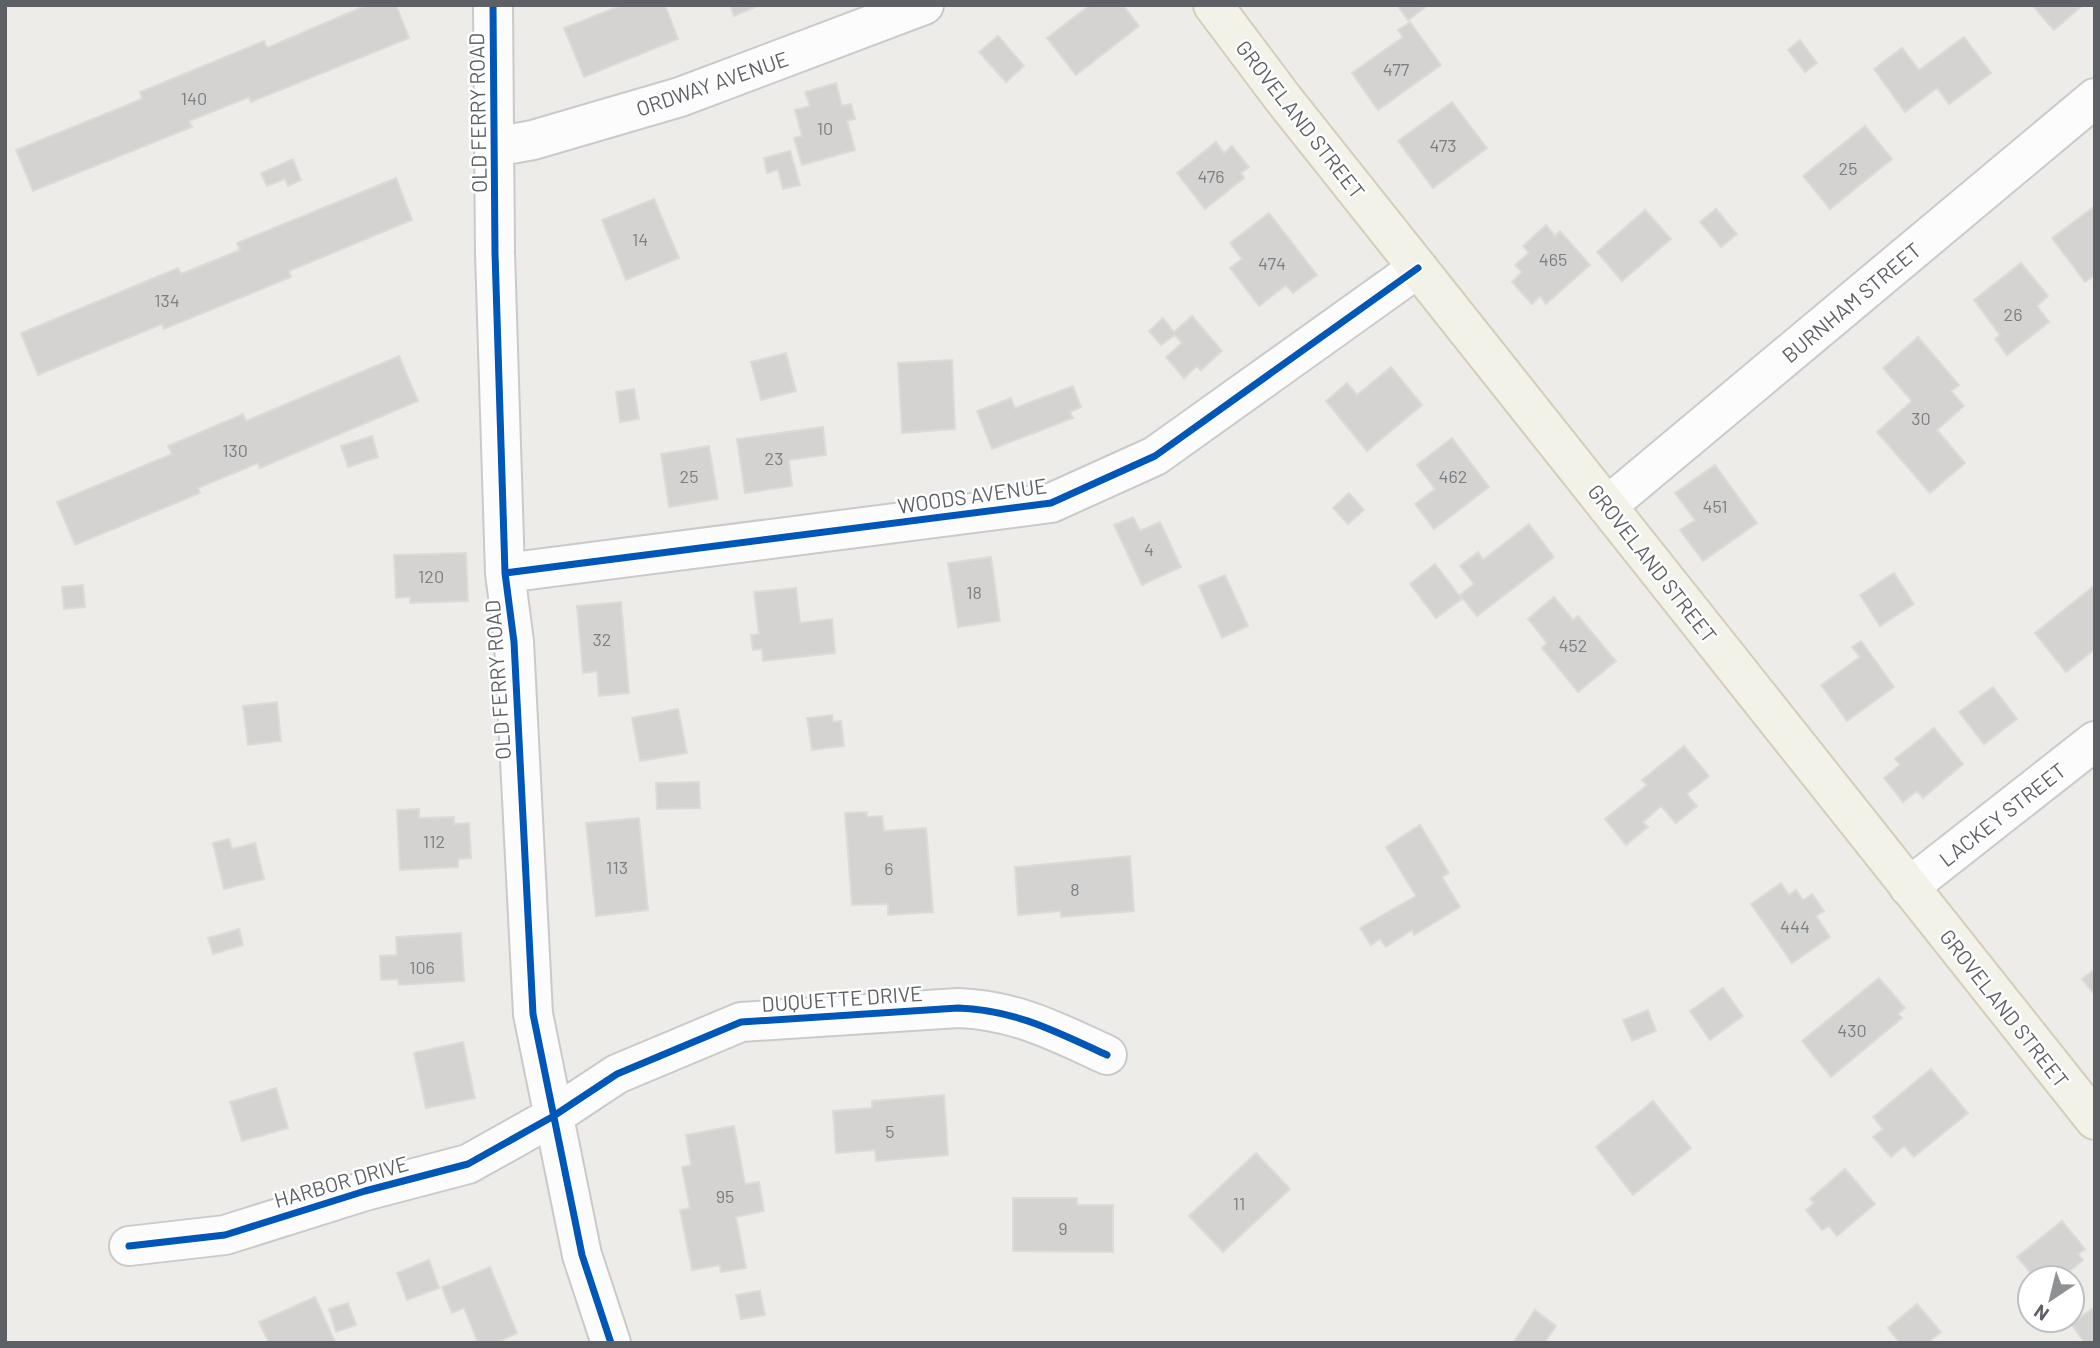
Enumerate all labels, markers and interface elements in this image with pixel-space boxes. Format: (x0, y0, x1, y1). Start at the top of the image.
street label: OLD FERRY ROAD (463, 33, 491, 193)
street label: GROVELAND STREET (1231, 35, 1371, 203)
street label: ORDWAY AVENUE (633, 45, 791, 121)
house number: 477 (1383, 58, 1410, 80)
house number: 140 (181, 87, 207, 109)
house number: 10 (817, 117, 833, 139)
house number: 473 (1429, 134, 1457, 156)
house number: 25 (1839, 157, 1857, 179)
house number: 476 (1197, 165, 1225, 187)
house number: 14 (632, 228, 648, 250)
street label: BURNHAM STREET (1776, 237, 1926, 367)
house number: 465 (1539, 248, 1567, 270)
house number: 474 (1258, 252, 1286, 274)
house number: 134 (154, 289, 180, 311)
house number: 26 (2004, 303, 2022, 325)
house number: 30 (1911, 407, 1931, 429)
house number: 130 (222, 439, 248, 461)
house number: 23 (765, 447, 783, 469)
house number: 25 (680, 465, 698, 487)
house number: 462 (1439, 465, 1467, 487)
street label: WOODS AVENUE (896, 472, 1048, 518)
street label: GROVELAND STREET (1583, 479, 1723, 647)
house number: 451 (1703, 495, 1727, 517)
house number: 4 (1144, 538, 1154, 560)
house number: 120 (418, 565, 444, 587)
house number: 18 (966, 581, 982, 603)
street label: OLD FERRY ROAD (479, 599, 515, 761)
house number: 32 (593, 628, 611, 650)
house number: 452 (1559, 634, 1587, 656)
street label: LACKEY STREET (1934, 757, 2070, 871)
house number: 112 (423, 830, 445, 852)
house number: 113 (606, 856, 628, 878)
house number: 6 (884, 857, 894, 879)
house number: 8 (1070, 878, 1080, 900)
house number: 444 (1780, 915, 1810, 937)
street label: GROVELAND STREET (1935, 924, 2075, 1092)
house number: 106 (409, 956, 435, 978)
street label: DUQUETTE DRIVE (761, 980, 923, 1016)
house number: 430 (1837, 1019, 1867, 1041)
house number: 5 (885, 1120, 895, 1142)
street label: HARBOR DRIVE (271, 1150, 411, 1212)
house number: 95 (716, 1185, 734, 1207)
house number: 11 (1233, 1192, 1245, 1214)
house number: 9 (1058, 1217, 1068, 1239)
north arrow (2016, 1264, 2086, 1334)
text: N (2029, 1300, 2053, 1326)

